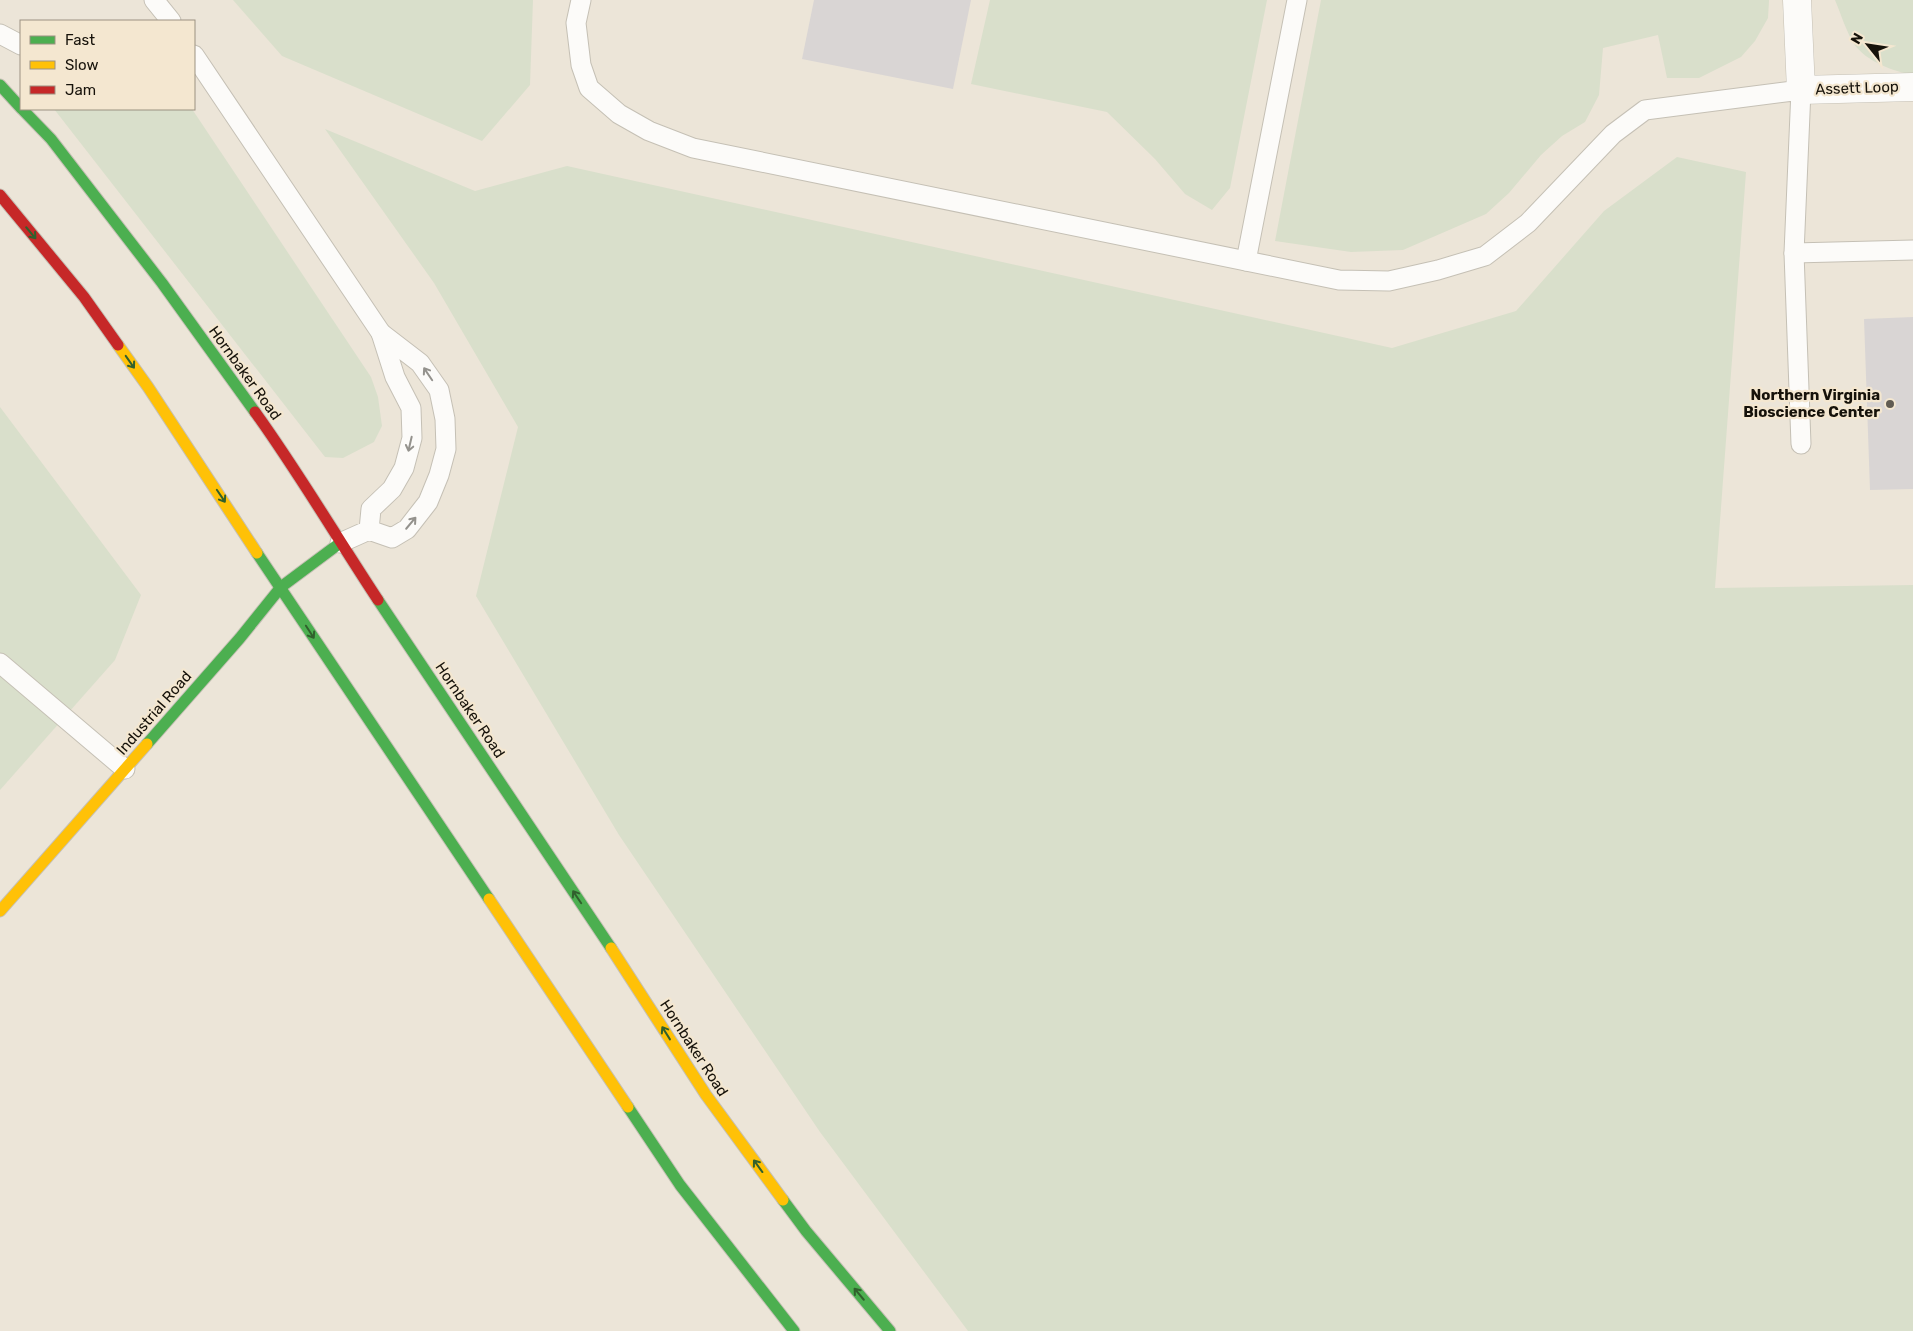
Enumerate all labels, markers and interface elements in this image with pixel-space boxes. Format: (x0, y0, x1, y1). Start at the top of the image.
legend (20, 20, 195, 110)
north arrow (1843, 20, 1893, 70)
text: N (1847, 30, 1867, 47)
text: Fast (65, 31, 95, 49)
text: Slow (65, 56, 98, 74)
street label: Assett Loop (1815, 78, 1899, 98)
text: Jam (65, 81, 96, 99)
one-way arrow (26, 226, 37, 239)
street label: Hornbaker Road (205, 323, 285, 423)
one-way arrow (125, 355, 135, 369)
one-way arrow (423, 367, 433, 381)
place label: Northern Virginia Bioscience Center (1743, 386, 1880, 421)
marker: Northern Virginia Bioscience Center (1884, 398, 1896, 410)
one-way arrow (405, 435, 414, 451)
one-way arrow (216, 489, 226, 503)
one-way arrow (405, 517, 416, 530)
one-way arrow (305, 625, 315, 639)
street label: Hornbaker Road (431, 659, 509, 761)
street label: Industrial Road (113, 667, 195, 759)
one-way arrow (572, 890, 582, 904)
street label: Hornbaker Road (656, 996, 732, 1100)
one-way arrow (661, 1026, 671, 1040)
one-way arrow (753, 1159, 763, 1173)
one-way arrow (853, 1288, 864, 1301)

